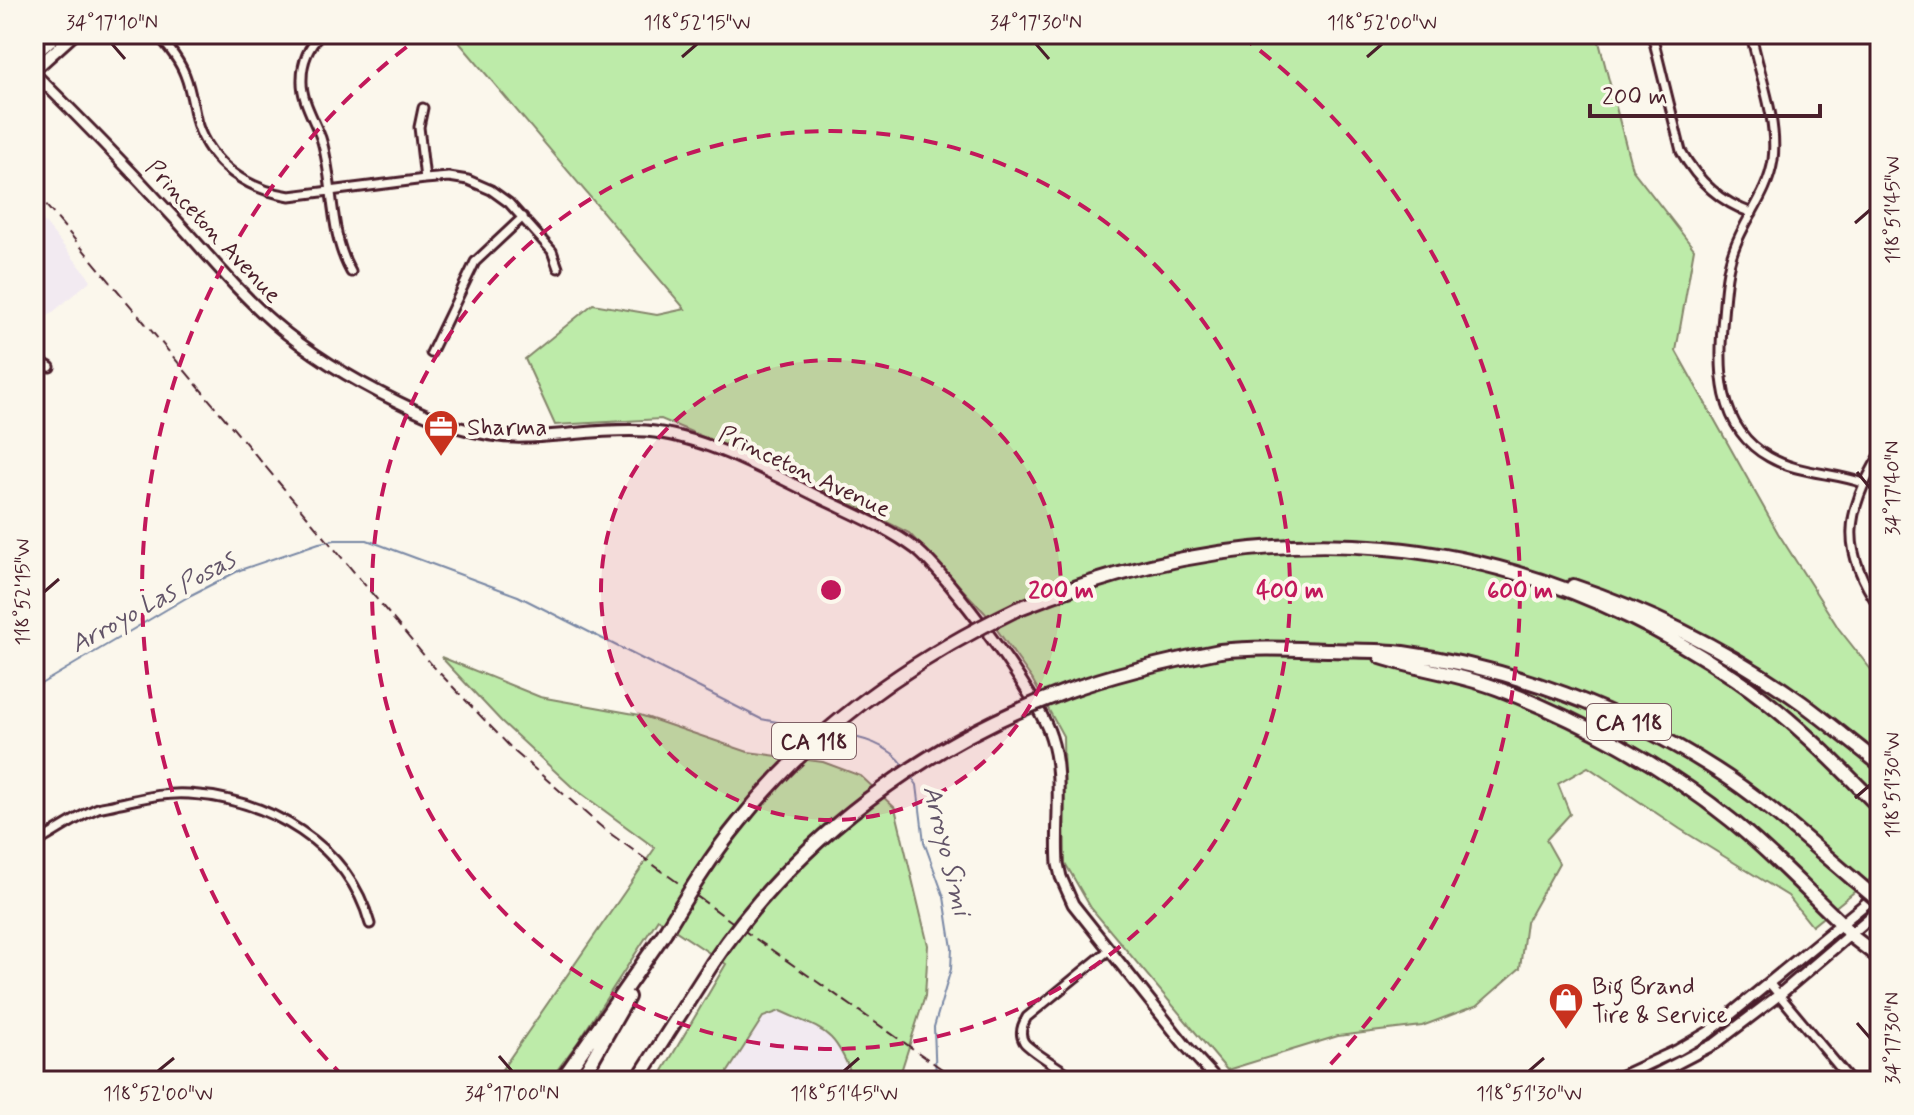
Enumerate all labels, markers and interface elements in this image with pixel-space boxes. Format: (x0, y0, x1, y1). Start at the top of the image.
text: 34°17'10"N (66, 10, 158, 37)
text: 118°52'15"W (644, 10, 750, 37)
text: 34°17'30"N (990, 10, 1082, 37)
text: 118°52'00"W (1327, 10, 1437, 37)
scale bar (1590, 68, 1820, 118)
text: 200 m (1602, 82, 1668, 113)
street label: Princeton Avenue (138, 153, 288, 311)
text: 118°51'45"W (1880, 156, 1907, 264)
office icon: Sharma (422, 408, 460, 458)
place label: Sharma (467, 413, 547, 444)
street label: Princeton Avenue (714, 419, 895, 526)
text: 34°17'40"N (1880, 441, 1907, 535)
text: 118°52'15"W (10, 539, 37, 645)
water label: Arroyo Las Posas (64, 542, 244, 662)
centre of rings (817, 576, 845, 604)
text: 200 m (1028, 576, 1094, 607)
text: 400 m (1256, 576, 1324, 607)
text: 600 m (1487, 576, 1553, 607)
road number: CA 118 (1587, 704, 1671, 740)
road number: CA 118 (772, 723, 856, 759)
text: 118°51'30"W (1880, 732, 1907, 838)
water label: Arroyo Simi (914, 782, 979, 922)
place label: Big Brand Tire & Service (1592, 972, 1728, 1031)
shop icon: Big Brand Tire & Service (1547, 981, 1585, 1031)
text: 34°17'30"N (1880, 992, 1907, 1084)
text: 118°52'00"W (103, 1081, 213, 1108)
text: 34°17'00"N (465, 1081, 559, 1108)
text: 118°51'45"W (790, 1081, 898, 1108)
text: 118°51'30"W (1476, 1081, 1582, 1108)

